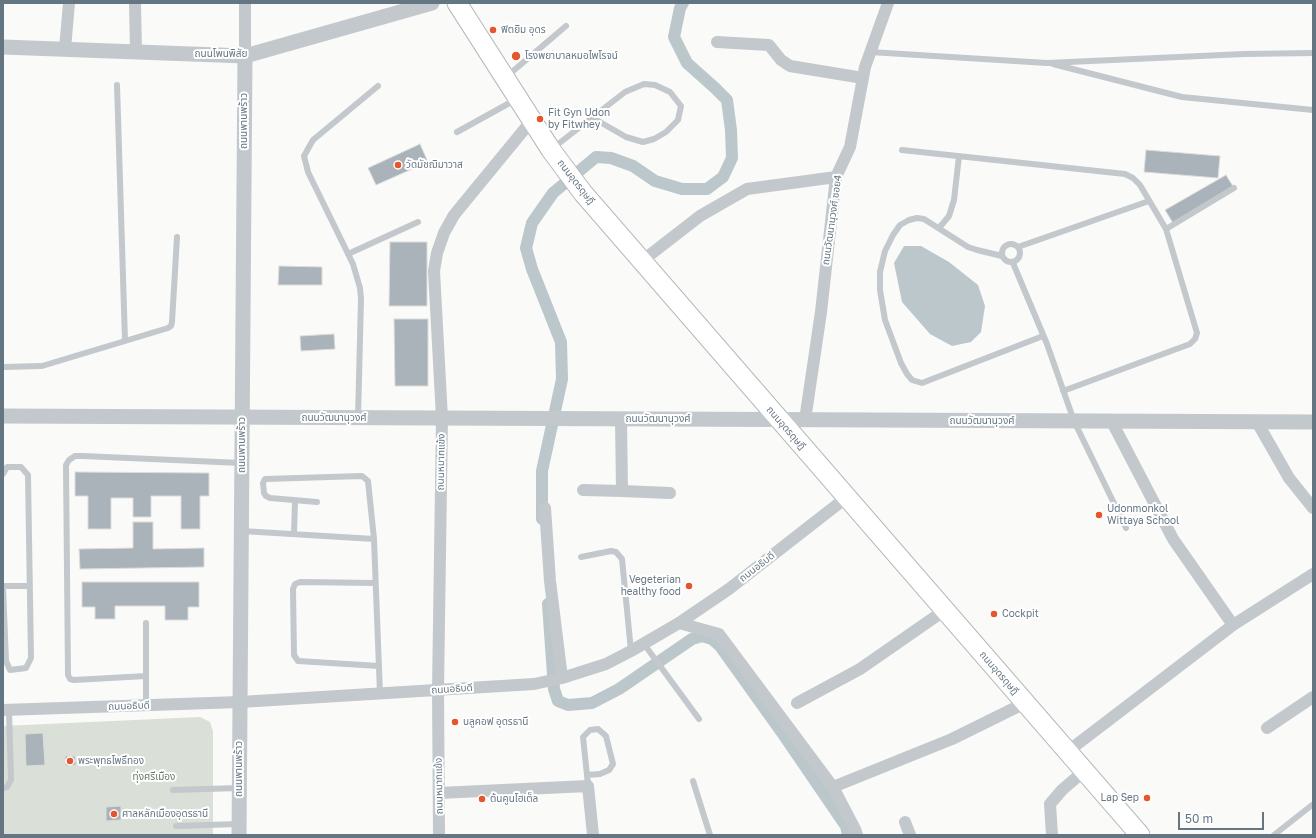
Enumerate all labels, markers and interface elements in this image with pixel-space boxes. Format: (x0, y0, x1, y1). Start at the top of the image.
place label: ฟิตยิม อุดร (501, 24, 546, 36)
marker: ฟิตยิม อุดร (488, 25, 498, 35)
street label: ถนนโพนพิสัย (195, 48, 247, 60)
marker: โรงพยาบาลหมอไพโรจน์ (510, 50, 522, 62)
place label: โรงพยาบาลหมอไพโรจน์ (525, 50, 618, 62)
street label: ถนนพานพร้าว (238, 93, 250, 149)
place label: Fit Gyn Udon by Fitwhey (548, 107, 610, 130)
marker: Fit Gyn Udon by Fitwhey (535, 114, 545, 124)
street label: ถนนอุดรดุษฎี (555, 157, 597, 207)
place label: วัดมัชฌิมาวาส (406, 159, 463, 171)
marker: วัดมัชฌิมาวาส (393, 160, 403, 170)
street label: ถนนวัฒนานุวงศ์ ซอย4 (820, 174, 844, 266)
street label: ถนนอุดรดุษฎี (764, 404, 808, 452)
street label: ถนนวัฒนานุวงศ์ (301, 412, 367, 424)
street label: ถนนวัฒนานุวงศ์ (625, 413, 691, 425)
street label: ถนนวัฒนานุวงศ์ (949, 415, 1015, 427)
street label: ถนนพานพร้าว (236, 417, 248, 473)
street label: ถนนหมากแข้ง (435, 434, 447, 490)
place label: Udonmonkol Wittaya School (1107, 503, 1179, 526)
marker: Udonmonkol Wittaya School (1094, 510, 1104, 520)
street label: ถนนอธิบดี (737, 549, 777, 585)
place label: Vegeterian healthy food (621, 574, 681, 598)
marker: Vegeterian healthy food (684, 581, 694, 591)
place label: Cockpit (1002, 608, 1039, 620)
marker: Cockpit (989, 609, 999, 619)
street label: ถนนอุดรดุษฎี (977, 649, 1021, 697)
street label: ถนนอธิบดี (431, 682, 473, 696)
street label: ถนนอธิบดี (108, 699, 150, 713)
place label: บลูคอฟ อุดรธานี (463, 716, 528, 728)
marker: บลูคอฟ อุดรธานี (450, 717, 460, 727)
street label: ถนนพานพร้าว (233, 741, 245, 797)
place label: พระพุทธโพธิ์ทอง (78, 755, 144, 767)
marker: พระพุทธโพธิ์ทอง (65, 756, 75, 766)
street label: ถนนหมากแข้ง (433, 758, 445, 814)
park label: ทุ่งศรีเมือง (133, 771, 175, 783)
place label: Lap Sep (1101, 792, 1139, 804)
place label: ต้นคูนโฮเต็ล (490, 793, 538, 805)
marker: Lap Sep (1142, 793, 1152, 803)
marker: ต้นคูนโฮเต็ล (477, 794, 487, 804)
scale bar (1180, 804, 1266, 830)
place label: ศาลหลักเมืองอุดรธานี (122, 808, 208, 820)
marker: ศาลหลักเมืองอุดรธานี (109, 809, 119, 819)
text: 50 m (1185, 811, 1213, 826)

